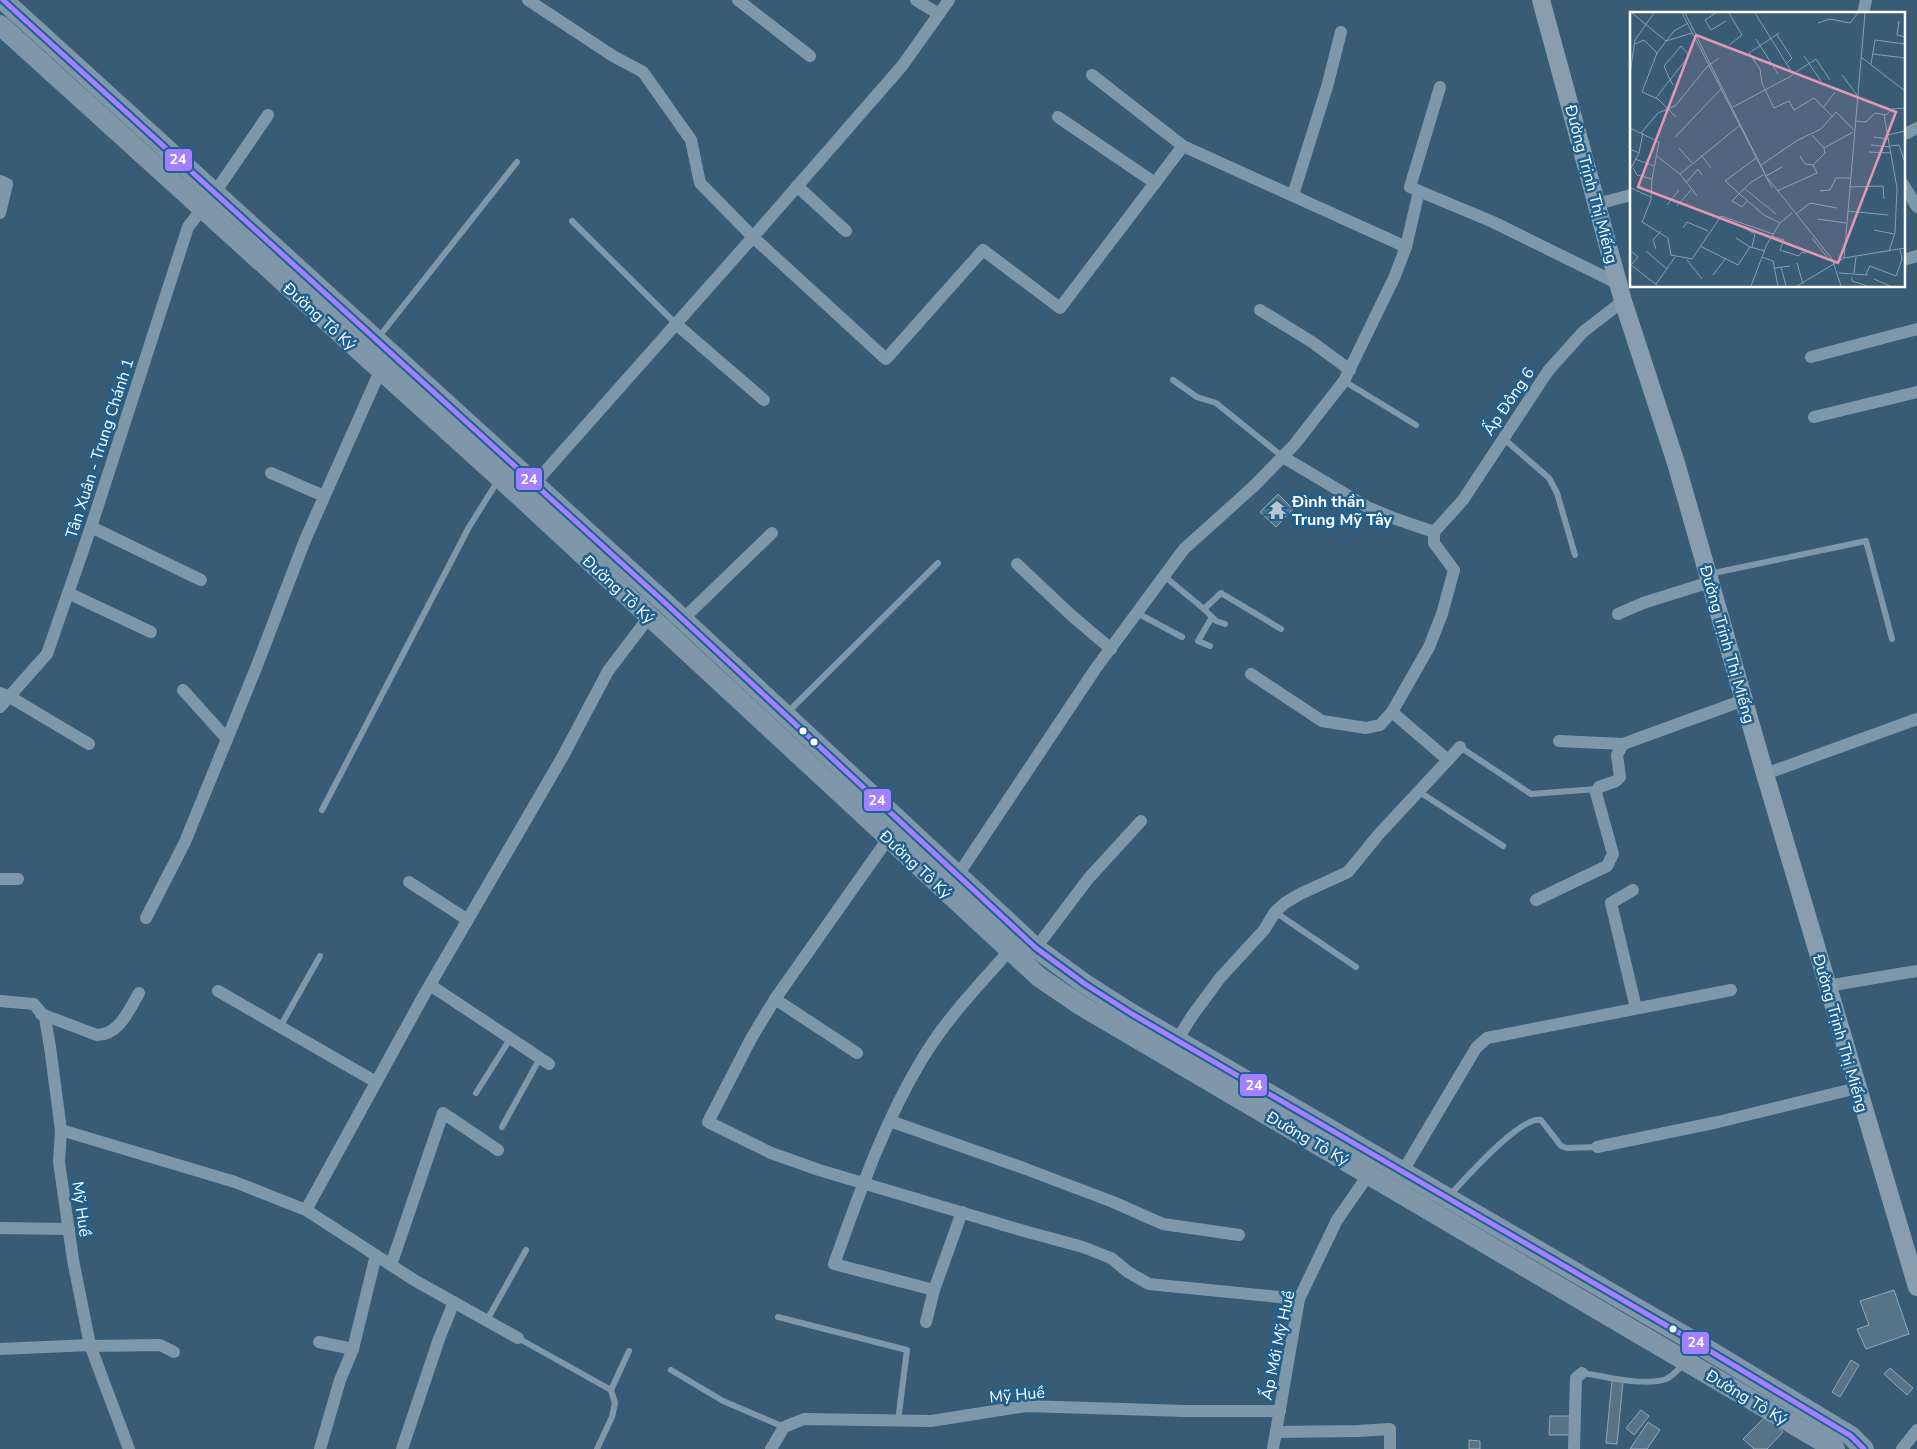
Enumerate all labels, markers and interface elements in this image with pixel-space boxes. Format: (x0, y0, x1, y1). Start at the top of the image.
inset map (1630, 12, 1904, 288)
street label: Đường Trịnh Thị Miếng (1559, 102, 1623, 266)
line badge: 24 (164, 148, 193, 172)
text: 24 (170, 150, 187, 169)
street label: Đường Tô Ký (277, 277, 361, 356)
street label: Tân Xuân - Trung Chánh 1 (60, 356, 139, 541)
street label: Ấp Đông 6 (1477, 362, 1540, 440)
line badge: 24 (515, 467, 543, 491)
text: 24 (521, 470, 538, 489)
place label: Đình thần Trung Mỹ Tây (1291, 491, 1393, 531)
temple icon: Đình thần Trung Mỹ Tây (1266, 499, 1288, 521)
street label: Đường Tô Ký (577, 550, 660, 630)
street label: Đường Trịnh Thị Miếng (1694, 562, 1760, 726)
unlabelled marker (798, 726, 808, 736)
unlabelled marker (809, 737, 819, 747)
line badge: 24 (863, 788, 892, 812)
text: 24 (869, 791, 886, 810)
street label: Đường Tô Ký (874, 825, 957, 905)
street label: Đường Trịnh Thị Miếng (1807, 951, 1873, 1115)
line badge: 24 (1239, 1073, 1268, 1097)
text: 24 (1246, 1076, 1263, 1095)
street label: Đường Tô Ký (1261, 1106, 1353, 1172)
street label: Mỹ Huề (66, 1180, 96, 1238)
street label: Ấp Mới Mỹ Huề (1255, 1288, 1300, 1402)
unlabelled marker (1668, 1324, 1678, 1334)
line badge: 24 (1681, 1331, 1710, 1355)
text: 24 (1688, 1333, 1705, 1352)
street label: Đường Tô Ký (1701, 1364, 1792, 1431)
street label: Mỹ Huề (988, 1382, 1046, 1408)

